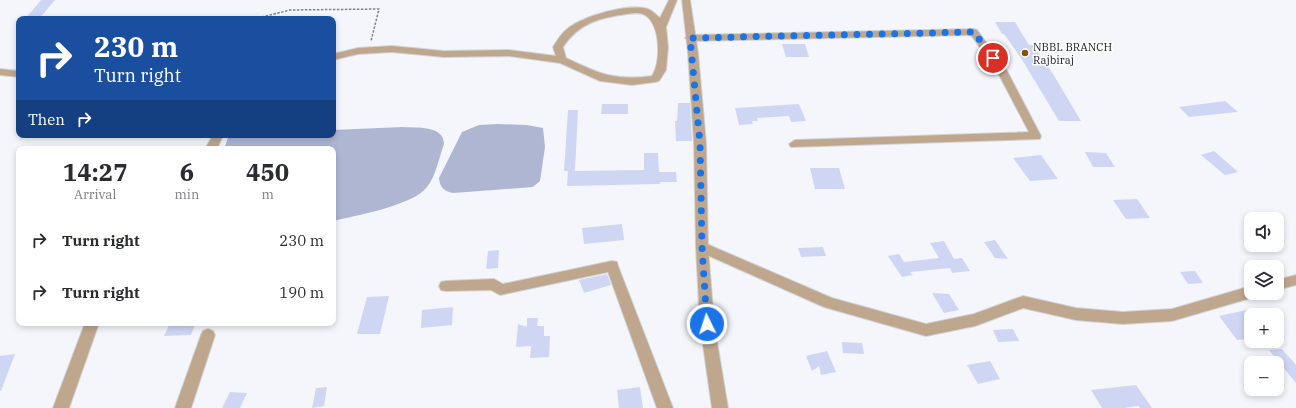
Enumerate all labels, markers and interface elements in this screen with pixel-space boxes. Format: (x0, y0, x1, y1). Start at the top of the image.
text: 230 m (94, 28, 178, 65)
icon: right (28, 32, 80, 84)
place label: NBBL BRANCH Rajbiraj (1033, 40, 1112, 67)
pin (976, 41, 1010, 75)
icon: arrive (982, 47, 1004, 69)
marker: NBBL BRANCH Rajbiraj (1020, 48, 1030, 58)
text: Turn right (94, 64, 181, 87)
icon: right (73, 108, 95, 130)
text: Then (28, 110, 65, 129)
text: 14:27 (63, 156, 128, 188)
text: 6 (180, 156, 194, 188)
text: 450 (246, 156, 289, 188)
text: Arrival (74, 186, 116, 203)
text: min (174, 186, 199, 203)
text: m (261, 186, 274, 203)
map controls (1244, 212, 1284, 396)
button: sound (1244, 212, 1284, 252)
icon: right (28, 229, 50, 251)
text: Turn right (62, 231, 140, 250)
text: 230 m (279, 231, 324, 250)
button: layers (1244, 260, 1284, 300)
icon: right (28, 281, 50, 303)
text: Turn right (62, 283, 140, 302)
text: 190 m (279, 283, 324, 302)
position arrow (686, 303, 728, 345)
button: + (1244, 308, 1284, 348)
button: − (1244, 356, 1284, 396)

